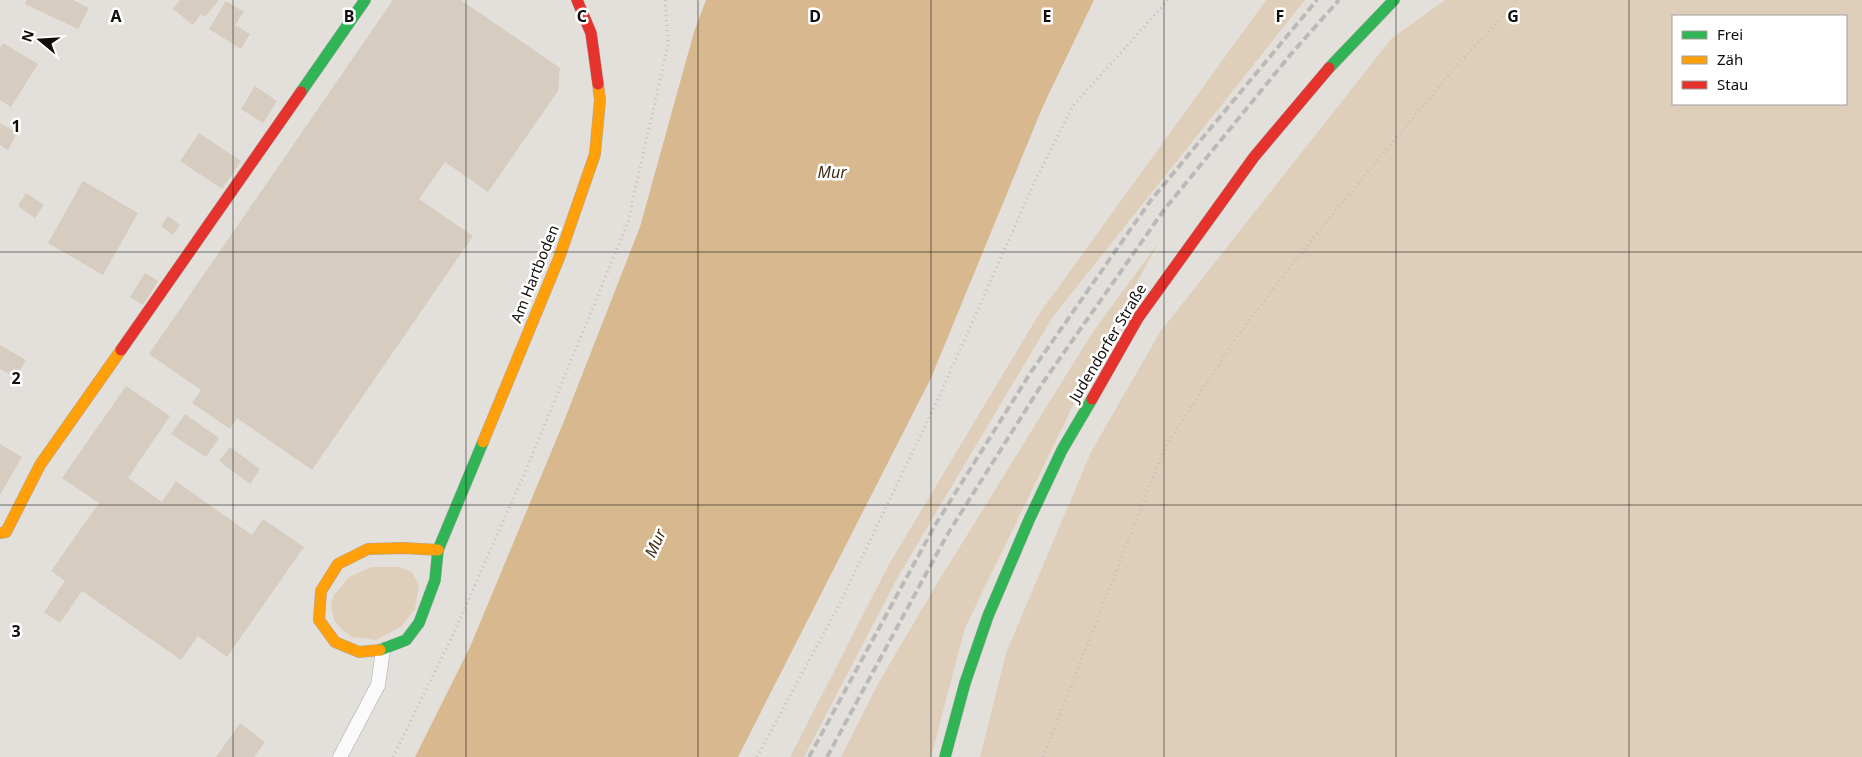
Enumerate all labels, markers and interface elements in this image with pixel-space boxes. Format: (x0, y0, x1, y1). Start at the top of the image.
text: A (110, 5, 122, 27)
text: B (344, 5, 354, 27)
text: C (577, 5, 587, 27)
text: D (809, 5, 821, 27)
text: E (1043, 5, 1052, 27)
text: F (1276, 5, 1284, 27)
text: G (1507, 5, 1519, 27)
north arrow (15, 15, 65, 65)
legend (1672, 15, 1847, 105)
text: Frei (1717, 24, 1743, 44)
text: N (16, 27, 38, 44)
text: Zäh (1717, 49, 1743, 69)
text: Stau (1717, 74, 1748, 94)
text: 1 (11, 115, 21, 137)
water label: Mur (817, 161, 847, 183)
street label: Am Hartboden (505, 222, 563, 326)
street label: Judendorfer Straße (1063, 280, 1150, 407)
text: 2 (11, 367, 21, 389)
water label: Mur (639, 525, 671, 561)
text: 3 (11, 620, 21, 642)

